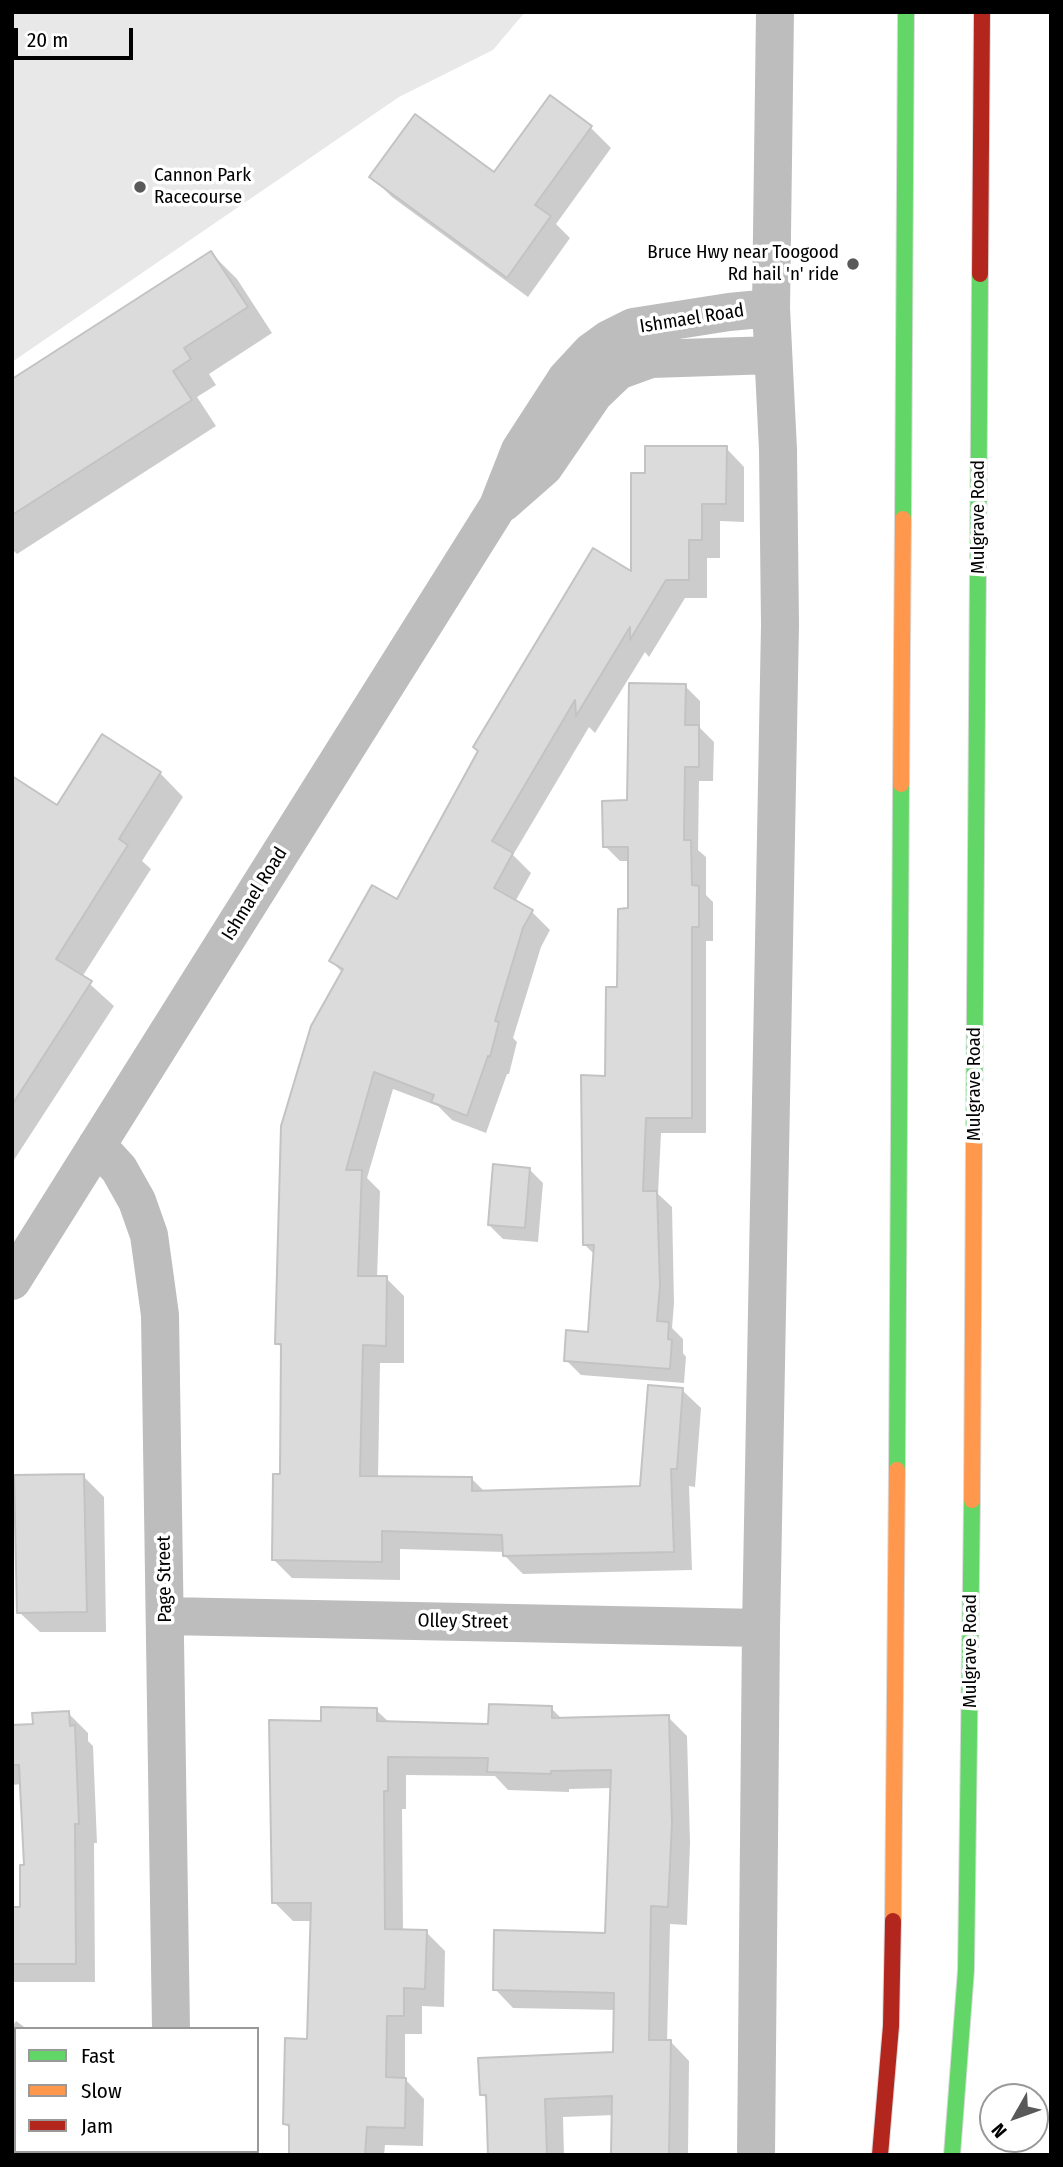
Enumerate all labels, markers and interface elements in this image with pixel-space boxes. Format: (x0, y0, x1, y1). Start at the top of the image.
scale bar (18, 14, 136, 58)
text: 20 m (27, 27, 68, 53)
place label: Cannon Park Racecourse (154, 165, 251, 209)
marker: Cannon Park Racecourse (132, 179, 148, 195)
place label: Bruce Hwy near Toogood Rd hail 'n' ride (647, 242, 839, 286)
marker: Bruce Hwy near Toogood Rd hail 'n' ride (845, 256, 861, 272)
street label: Ishmael Road (638, 300, 746, 338)
street label: Mulgrave Road (968, 460, 990, 574)
street label: Ishmael Road (217, 843, 293, 945)
street label: Mulgrave Road (964, 1027, 986, 1141)
street label: Page Street (153, 1535, 177, 1623)
street label: Mulgrave Road (960, 1594, 982, 1708)
street label: Olley Street (417, 1610, 509, 1634)
legend (14, 2027, 259, 2153)
text: Fast (81, 2043, 115, 2069)
text: Slow (81, 2078, 122, 2104)
north arrow (979, 2083, 1049, 2153)
text: Jam (81, 2113, 113, 2139)
text: N (987, 2119, 1012, 2142)

